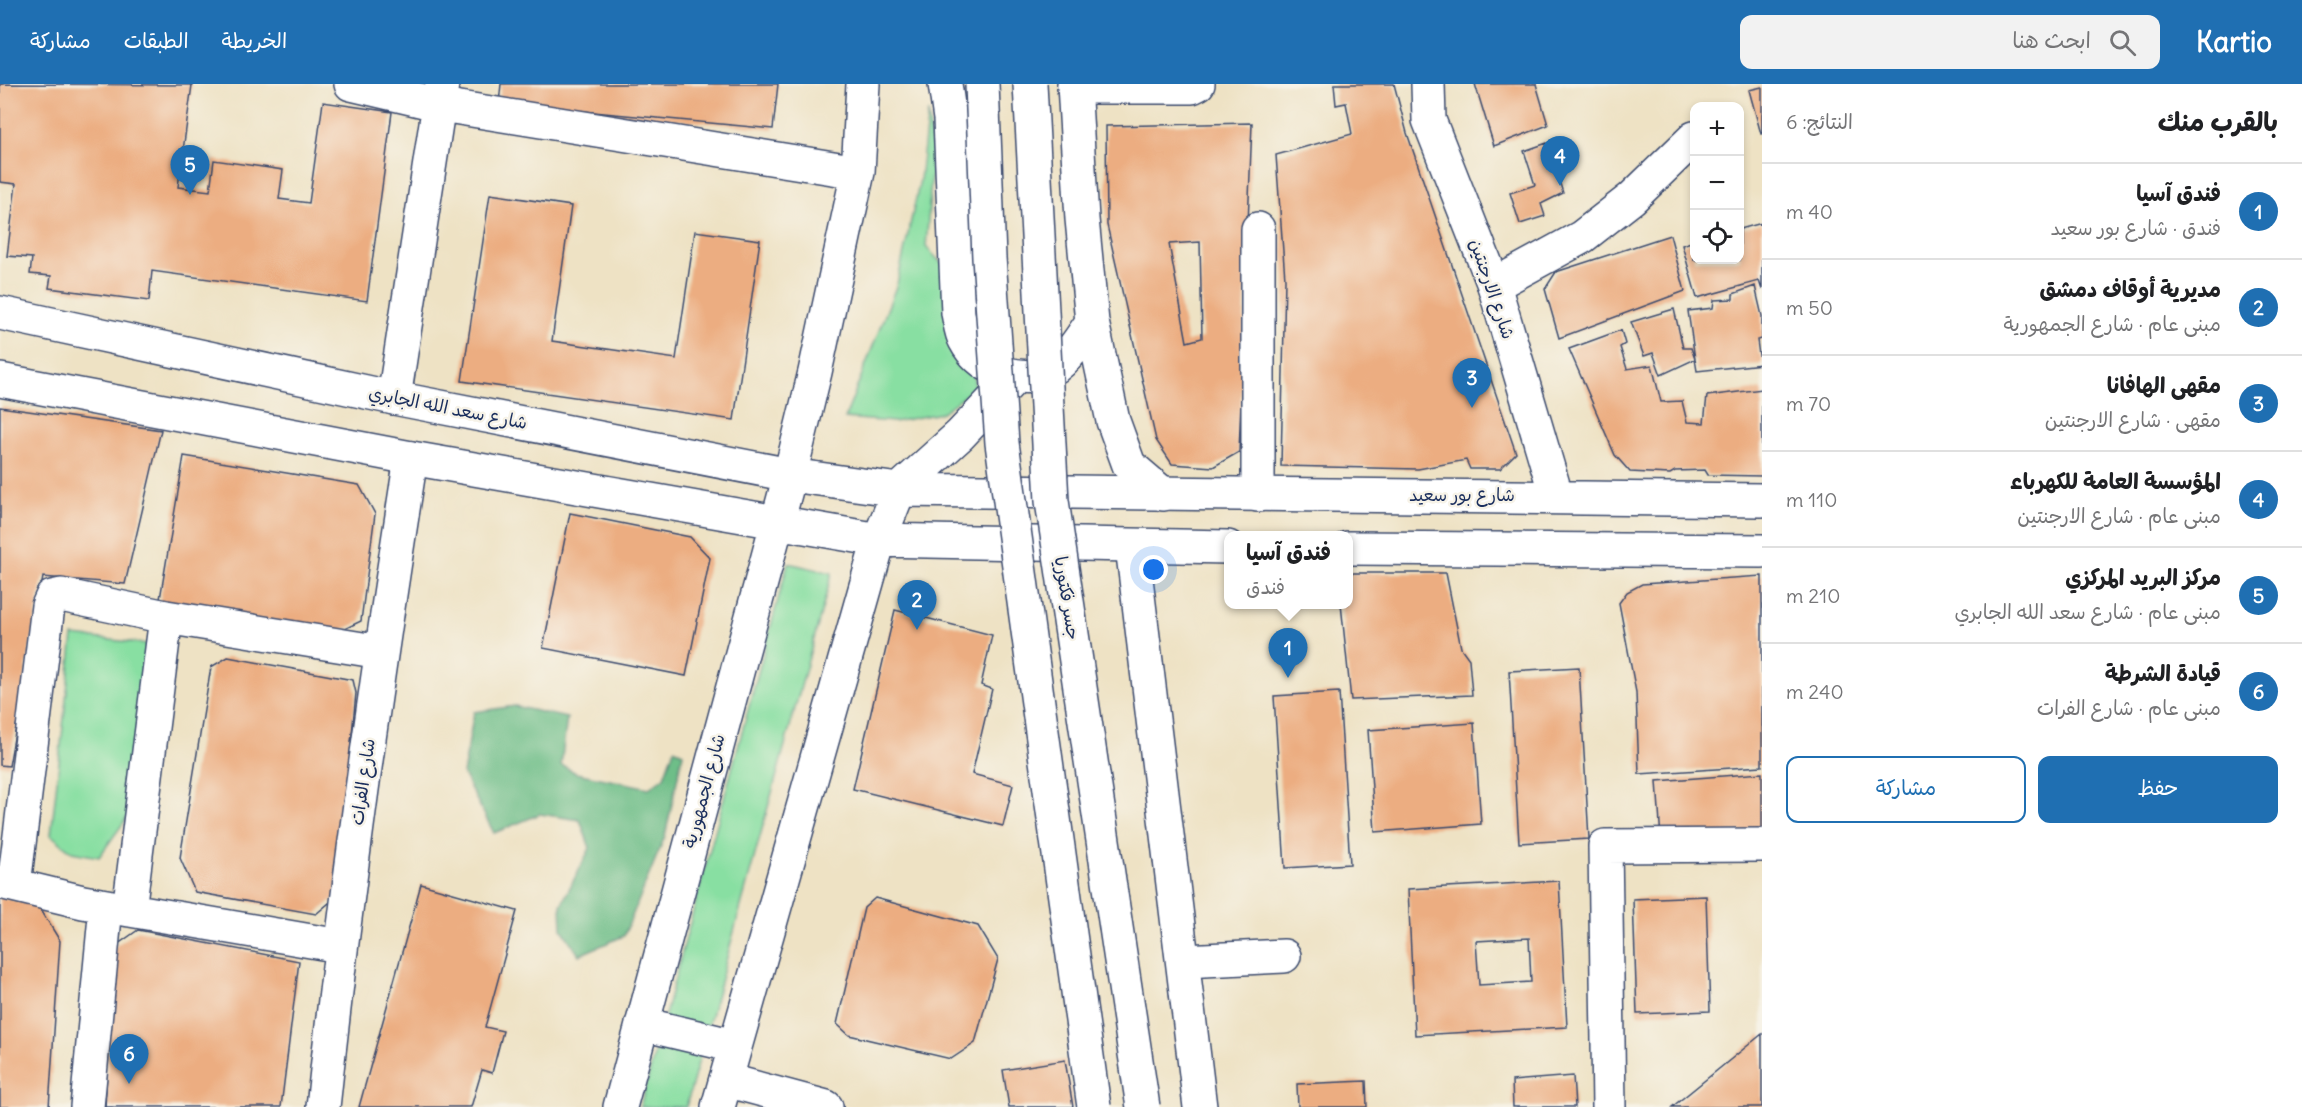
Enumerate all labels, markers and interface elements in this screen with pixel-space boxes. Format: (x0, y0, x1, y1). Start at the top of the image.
search box (1740, 15, 2160, 69)
text: Kartio (2196, 24, 2272, 60)
text: ابحث هنا (2012, 26, 2091, 54)
icon: search (2106, 26, 2139, 59)
text: مشاركة (30, 27, 91, 54)
text: الطبقات (124, 27, 189, 54)
text: الخريطة (222, 27, 287, 54)
map controls (1690, 102, 1744, 264)
button: + (1690, 102, 1744, 156)
text: بالقرب منك (2158, 105, 2278, 138)
text: النتائج: 6 (1786, 109, 1853, 134)
pin: 4 (1540, 136, 1580, 186)
pin: 5 (170, 146, 210, 195)
button: − (1690, 156, 1744, 210)
text: فندق آسيا (2136, 179, 2221, 207)
text: 40 m (1786, 199, 1833, 224)
text: 1 (2255, 199, 2262, 224)
button: locate (1690, 210, 1744, 264)
text: فندق · شارع بور سعيد (2051, 215, 2221, 240)
street label: شارع الارجنتين (1464, 236, 1520, 342)
text: مديرية أوقاف دمشق (2039, 275, 2221, 303)
text: 50 m (1786, 295, 1833, 320)
text: 2 (2253, 295, 2264, 320)
text: مبنى عام · شارع الجمهورية (2003, 311, 2221, 336)
pin: 3 (1452, 358, 1492, 408)
text: مقهى الهافانا (2107, 371, 2221, 399)
street label: شارع سعد الله الجابري (366, 381, 529, 436)
text: 70 m (1786, 391, 1831, 416)
text: 3 (2253, 391, 2264, 416)
text: مقهى · شارع الارجنتين (2045, 407, 2221, 432)
text: المؤسسة العامة للكهرباء (2010, 467, 2221, 495)
street label: شارع بور سعيد (1409, 483, 1515, 507)
text: 110 m (1786, 487, 1837, 512)
text: 4 (2253, 487, 2264, 512)
text: مبنى عام · شارع الارجنتين (2017, 503, 2221, 528)
popup (1224, 531, 1353, 609)
text: فندق آسيا (1246, 538, 1331, 566)
street label: جسر فكتوريا (1050, 554, 1085, 642)
your location (1139, 555, 1168, 584)
text: مركز البريد المركزي (2065, 563, 2221, 591)
text: فندق (1246, 574, 1285, 599)
pin: 2 (898, 580, 936, 630)
text: 210 m (1786, 583, 1840, 608)
text: 5 (2253, 583, 2264, 608)
text: مبنى عام · شارع سعد الله الجابري (1955, 599, 2221, 624)
pin: 1 (1268, 628, 1308, 678)
text: قيادة الشرطة (2105, 659, 2221, 687)
text: 240 m (1786, 679, 1844, 704)
text: 6 (2253, 679, 2264, 704)
text: مبنى عام · شارع الفرات (2037, 695, 2221, 720)
street label: شارع الجمهورية (677, 731, 731, 851)
street label: شارع الفرات (345, 737, 381, 827)
button: مشاركة (1786, 756, 2026, 823)
button: حفظ (2038, 756, 2278, 823)
pin: 6 (110, 1034, 148, 1084)

